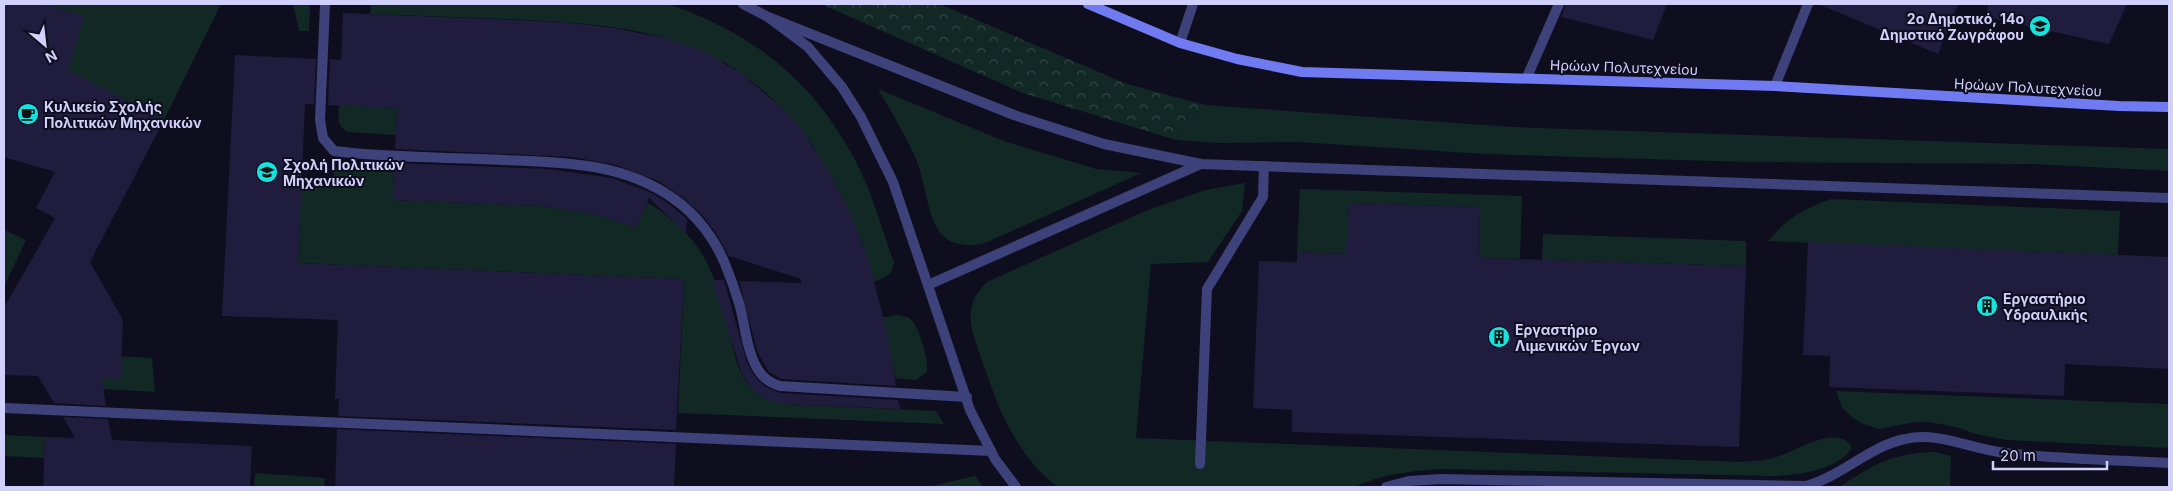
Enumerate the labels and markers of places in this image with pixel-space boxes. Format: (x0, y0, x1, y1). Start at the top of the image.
place label: 2ο Δημοτικό, 14ο Δημοτικό Ζωγράφου (1880, 10, 2024, 43)
school or university icon: 2ο Δημοτικό, 14ο Δημοτικό Ζωγράφου (2028, 14, 2052, 38)
place label: Κυλικείο Σχολής Πολιτικών Μηχανικών (44, 98, 202, 131)
cafe icon: Κυλικείο Σχολής Πολιτικών Μηχανικών (16, 102, 40, 126)
place label: Σχολή Πολιτικών Μηχανικών (283, 156, 405, 189)
school or university icon: Σχολή Πολιτικών Μηχανικών (255, 160, 279, 184)
place label: Εργαστήριο Υδραυλικής (2003, 290, 2088, 323)
building icon: Εργαστήριο Υδραυλικής (1975, 294, 1999, 318)
place label: Εργαστήριο Λιμενικών Έργων (1515, 321, 1640, 354)
building icon: Εργαστήριο Λιμενικών Έργων (1487, 325, 1511, 349)

